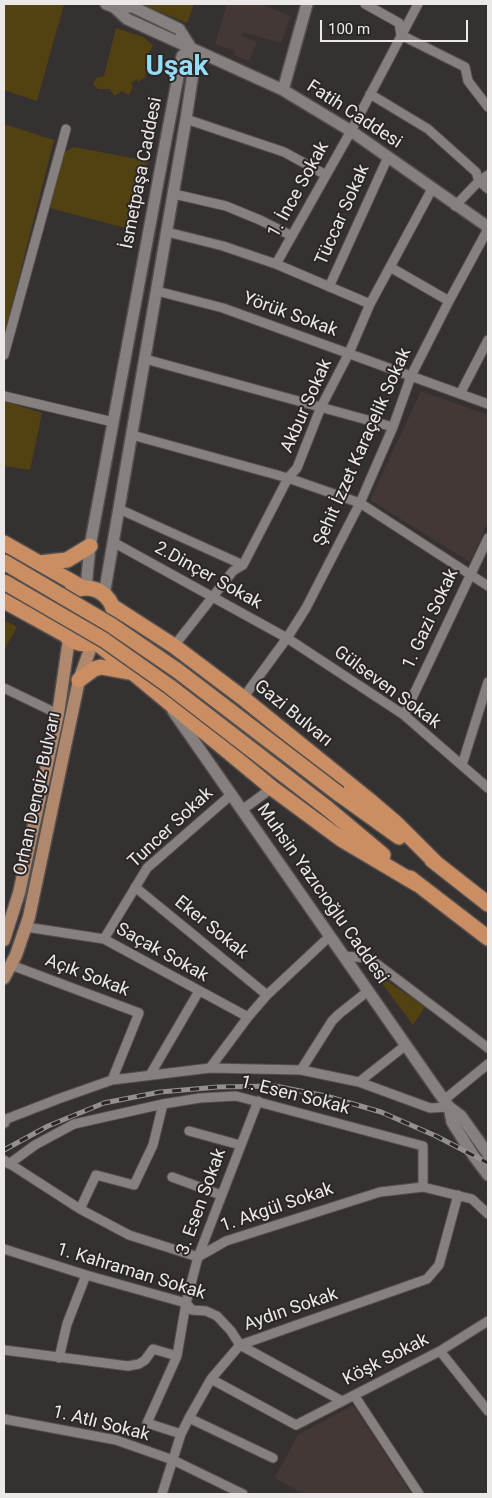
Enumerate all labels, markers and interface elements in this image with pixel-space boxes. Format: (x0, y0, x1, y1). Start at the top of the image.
scale bar (322, 10, 470, 42)
text: 100 m (328, 20, 370, 38)
district label: Uşak (146, 51, 208, 85)
street label: Fatih Caddesi (302, 76, 406, 154)
street label: İsmetpaşa Caddesi (117, 95, 167, 251)
street label: 1. İnce Sokak (264, 138, 334, 242)
street label: Tüccar Sokak (311, 161, 375, 269)
street label: Yörük Sokak (240, 288, 340, 342)
street label: Şehit İzzet Karaçelik Sokak (310, 345, 416, 549)
street label: Akbur Sokak (277, 356, 337, 456)
street label: 2.Dinçer Sokak (150, 538, 266, 614)
street label: 1. Gazi Sokak (398, 565, 464, 673)
street label: Gülseven Sokak (329, 642, 445, 734)
street label: Gazi Bulvarı (250, 676, 336, 752)
street label: Orhan Dengiz Bulvarı (10, 710, 66, 878)
street label: Tuncer Sokak (124, 783, 218, 873)
street label: Muhsin Yazıcıoğlu Caddesi (251, 800, 393, 988)
street label: Eker Sokak (170, 892, 252, 964)
street label: Saçak Sokak (112, 919, 212, 987)
street label: Açık Sokak (42, 950, 132, 1002)
street label: 1. Esen Sokak (238, 1072, 352, 1120)
street label: 3. Esen Sokak (173, 1146, 231, 1258)
street label: 1. Akgül Sokak (218, 1179, 336, 1237)
street label: 1. Kahraman Sokak (54, 1239, 208, 1305)
street label: Aydın Sokak (241, 1284, 341, 1336)
street label: Köşk Sokak (340, 1329, 432, 1391)
street label: 1. Atlı Sokak (50, 1402, 152, 1446)

